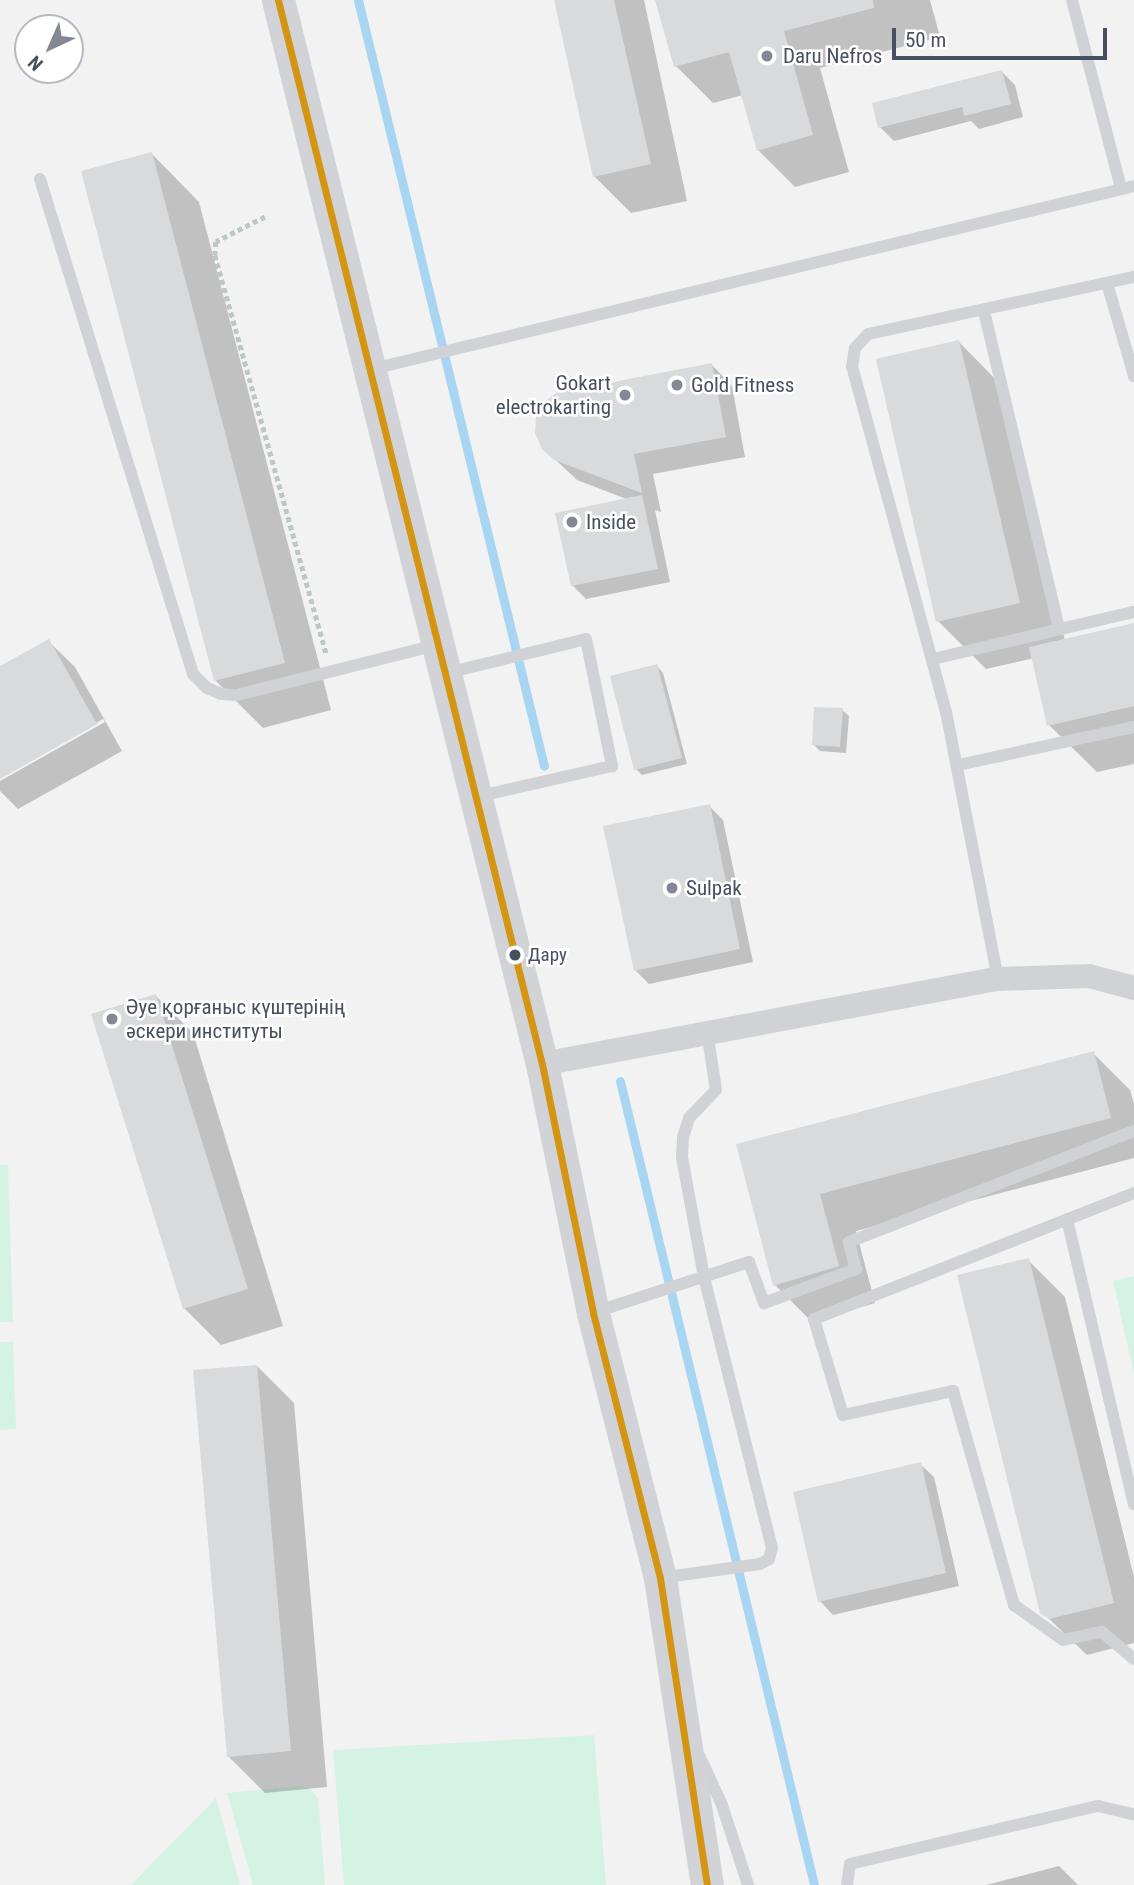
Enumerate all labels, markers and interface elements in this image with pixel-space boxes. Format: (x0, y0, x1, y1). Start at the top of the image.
north arrow (14, 14, 84, 84)
scale bar (896, 14, 1111, 58)
text: 50 m (905, 28, 946, 52)
place label: Daru Nefros (783, 43, 882, 69)
marker: Daru Nefros (757, 46, 777, 66)
text: N (23, 51, 48, 75)
place label: Gokart electrokarting (496, 370, 611, 420)
place label: Gold Fitness (691, 372, 794, 398)
marker: Gold Fitness (669, 377, 685, 393)
marker: Gokart electrokarting (617, 387, 633, 403)
place label: Inside (586, 509, 636, 535)
marker: Inside (564, 514, 580, 530)
place label: Sulpak (686, 875, 742, 901)
marker: Sulpak (664, 880, 680, 896)
place label: Дару (528, 944, 567, 966)
marker: Дару (508, 948, 522, 962)
place label: Әуе қорғаныс күштерінің әскери институты (126, 994, 345, 1044)
marker: Әуе қорғаныс күштерінің әскери институты (104, 1011, 120, 1027)

